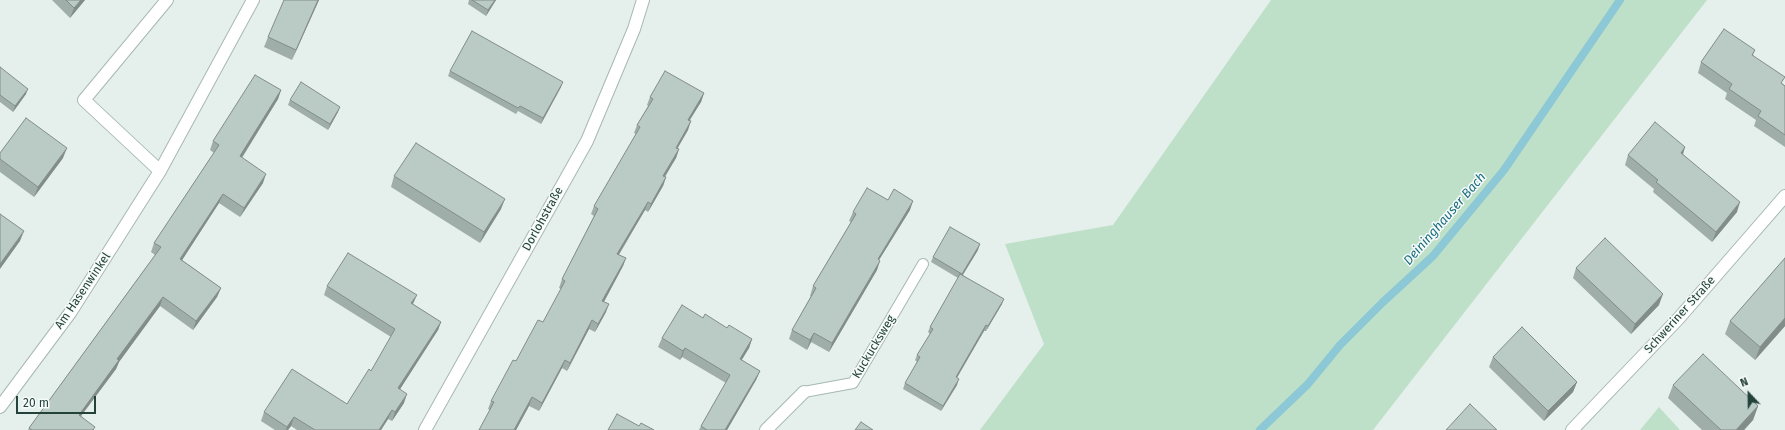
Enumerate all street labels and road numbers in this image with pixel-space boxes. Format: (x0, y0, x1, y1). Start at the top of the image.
street label: Dorlohstraße (519, 184, 567, 254)
street label: Am Hasenwinkel (52, 250, 114, 332)
street label: Schweriner Straße (1641, 273, 1719, 357)
street label: Kuckucksweg (849, 313, 899, 381)

